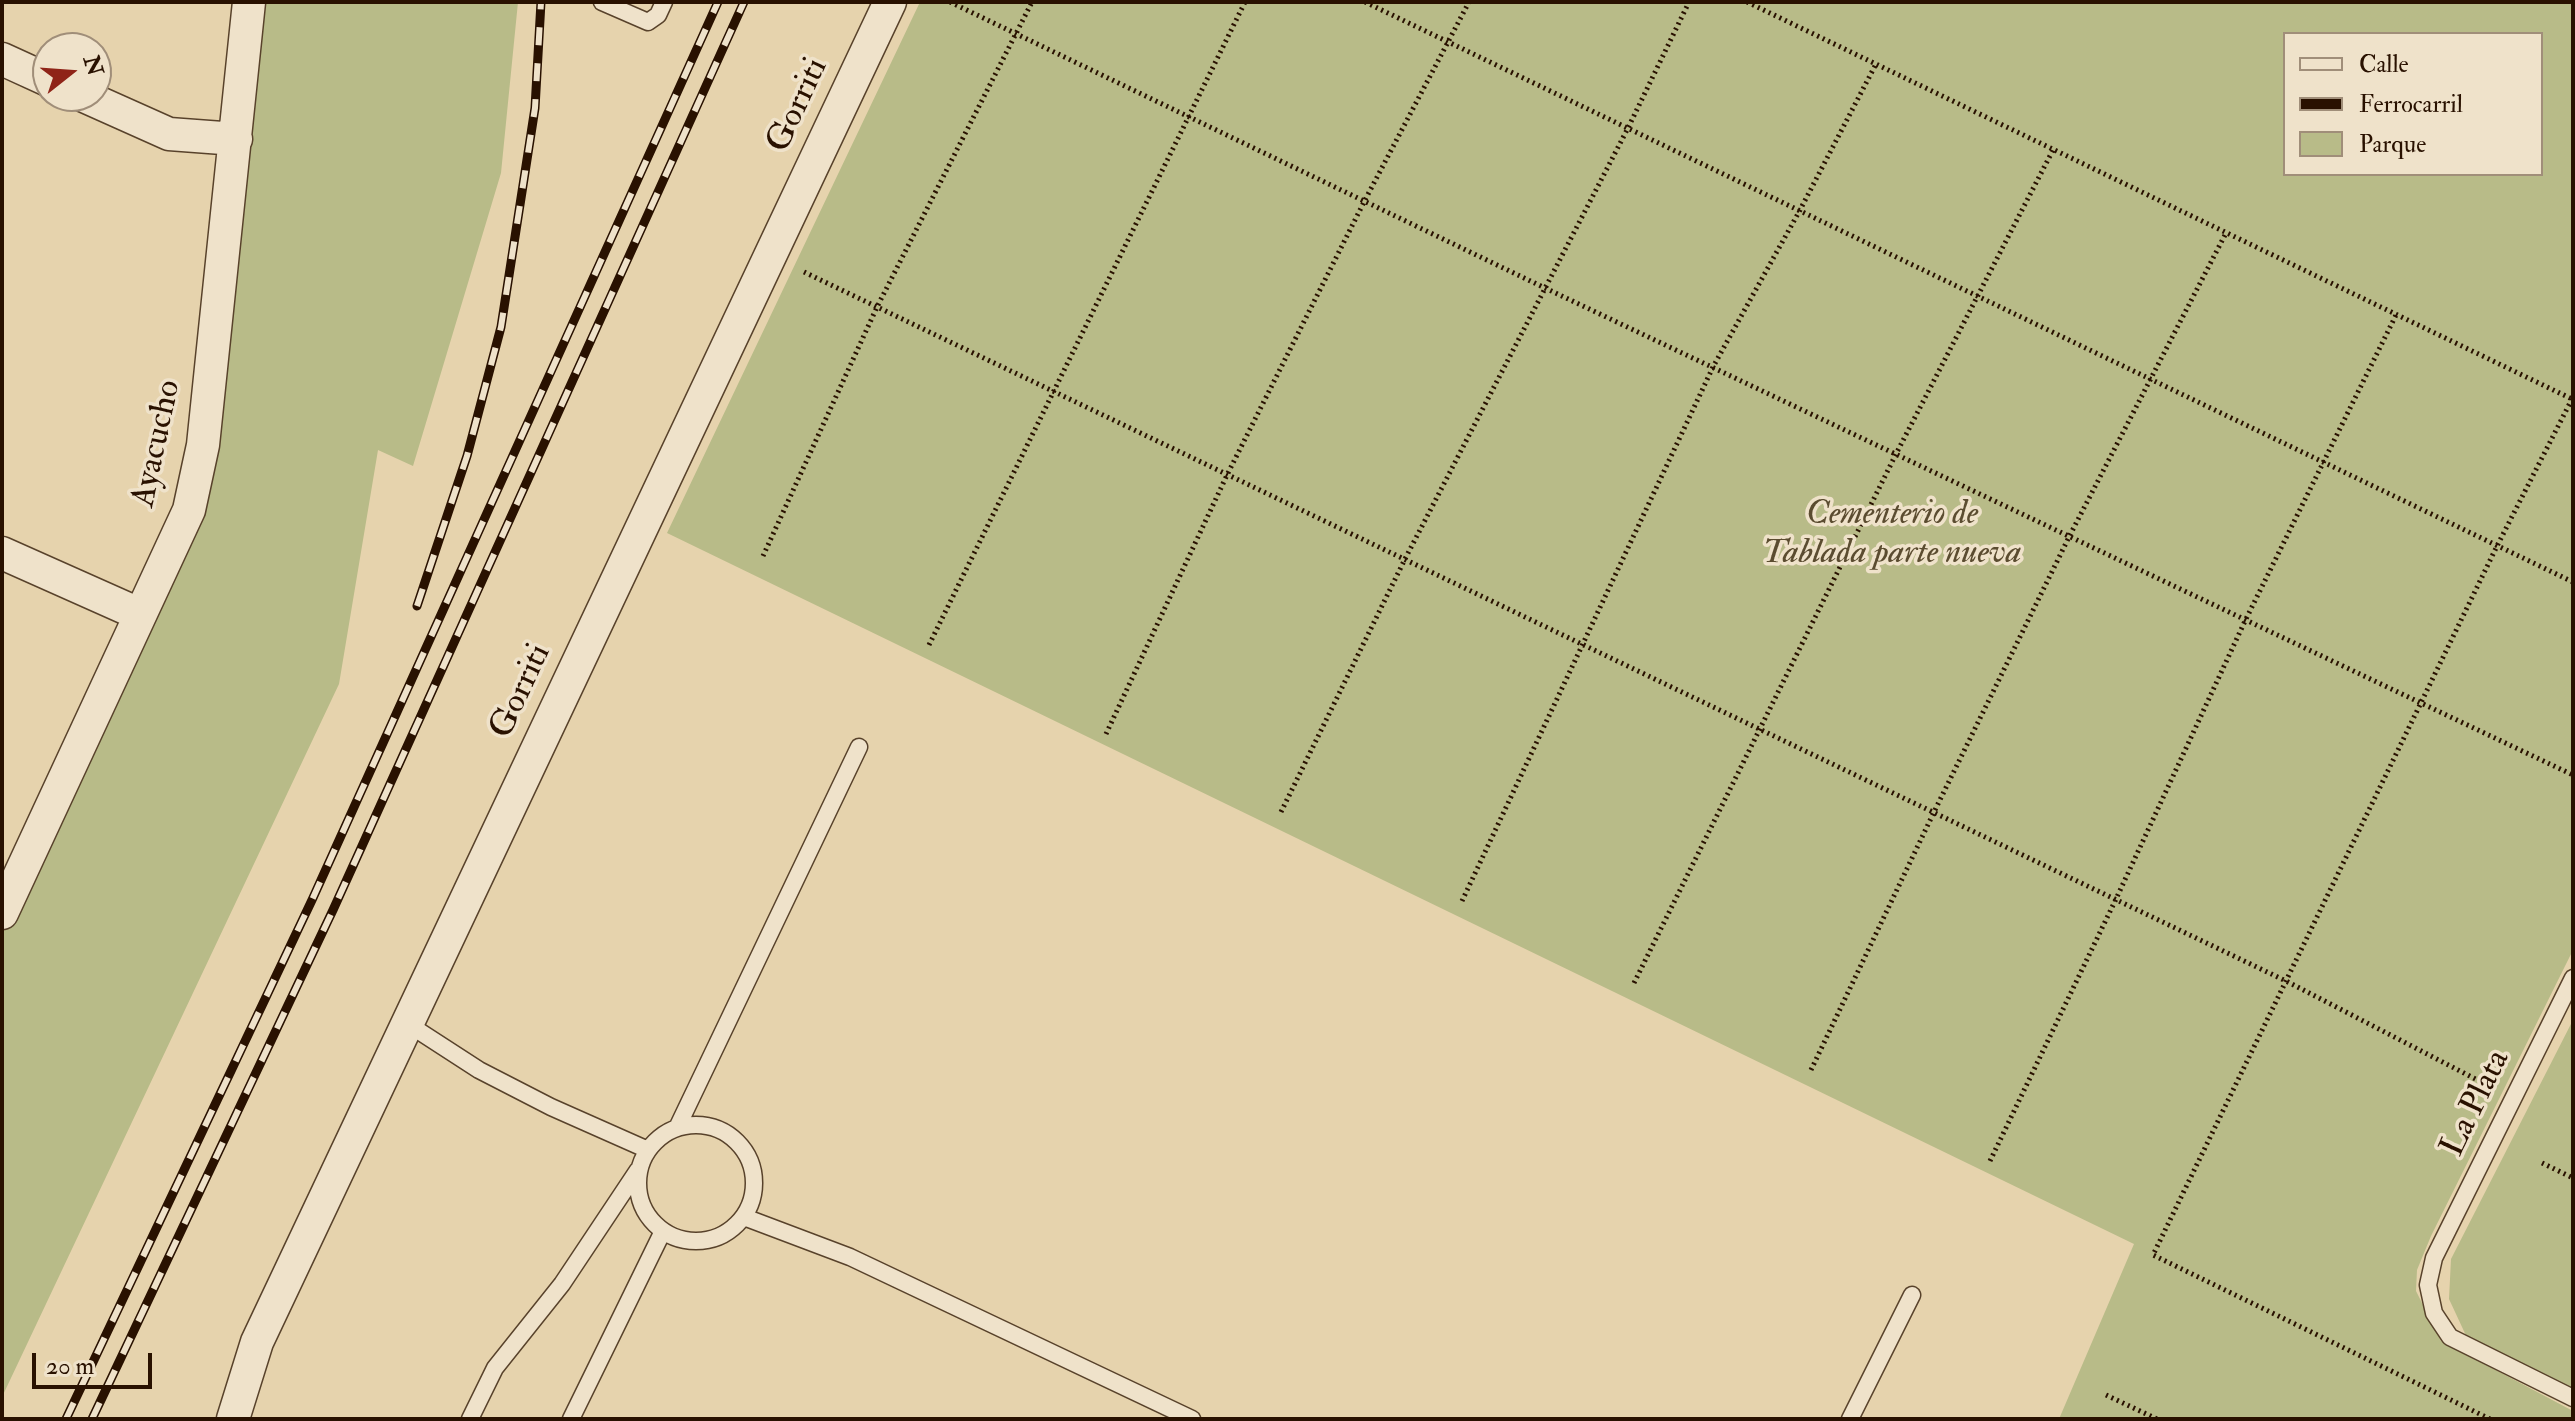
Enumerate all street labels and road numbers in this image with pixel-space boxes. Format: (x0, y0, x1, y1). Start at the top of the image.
street label: Gorriti (760, 52, 838, 160)
street label: Ayacucho (125, 377, 191, 511)
street label: Gorriti (483, 638, 561, 746)
street label: La Plata (2434, 1044, 2520, 1164)

